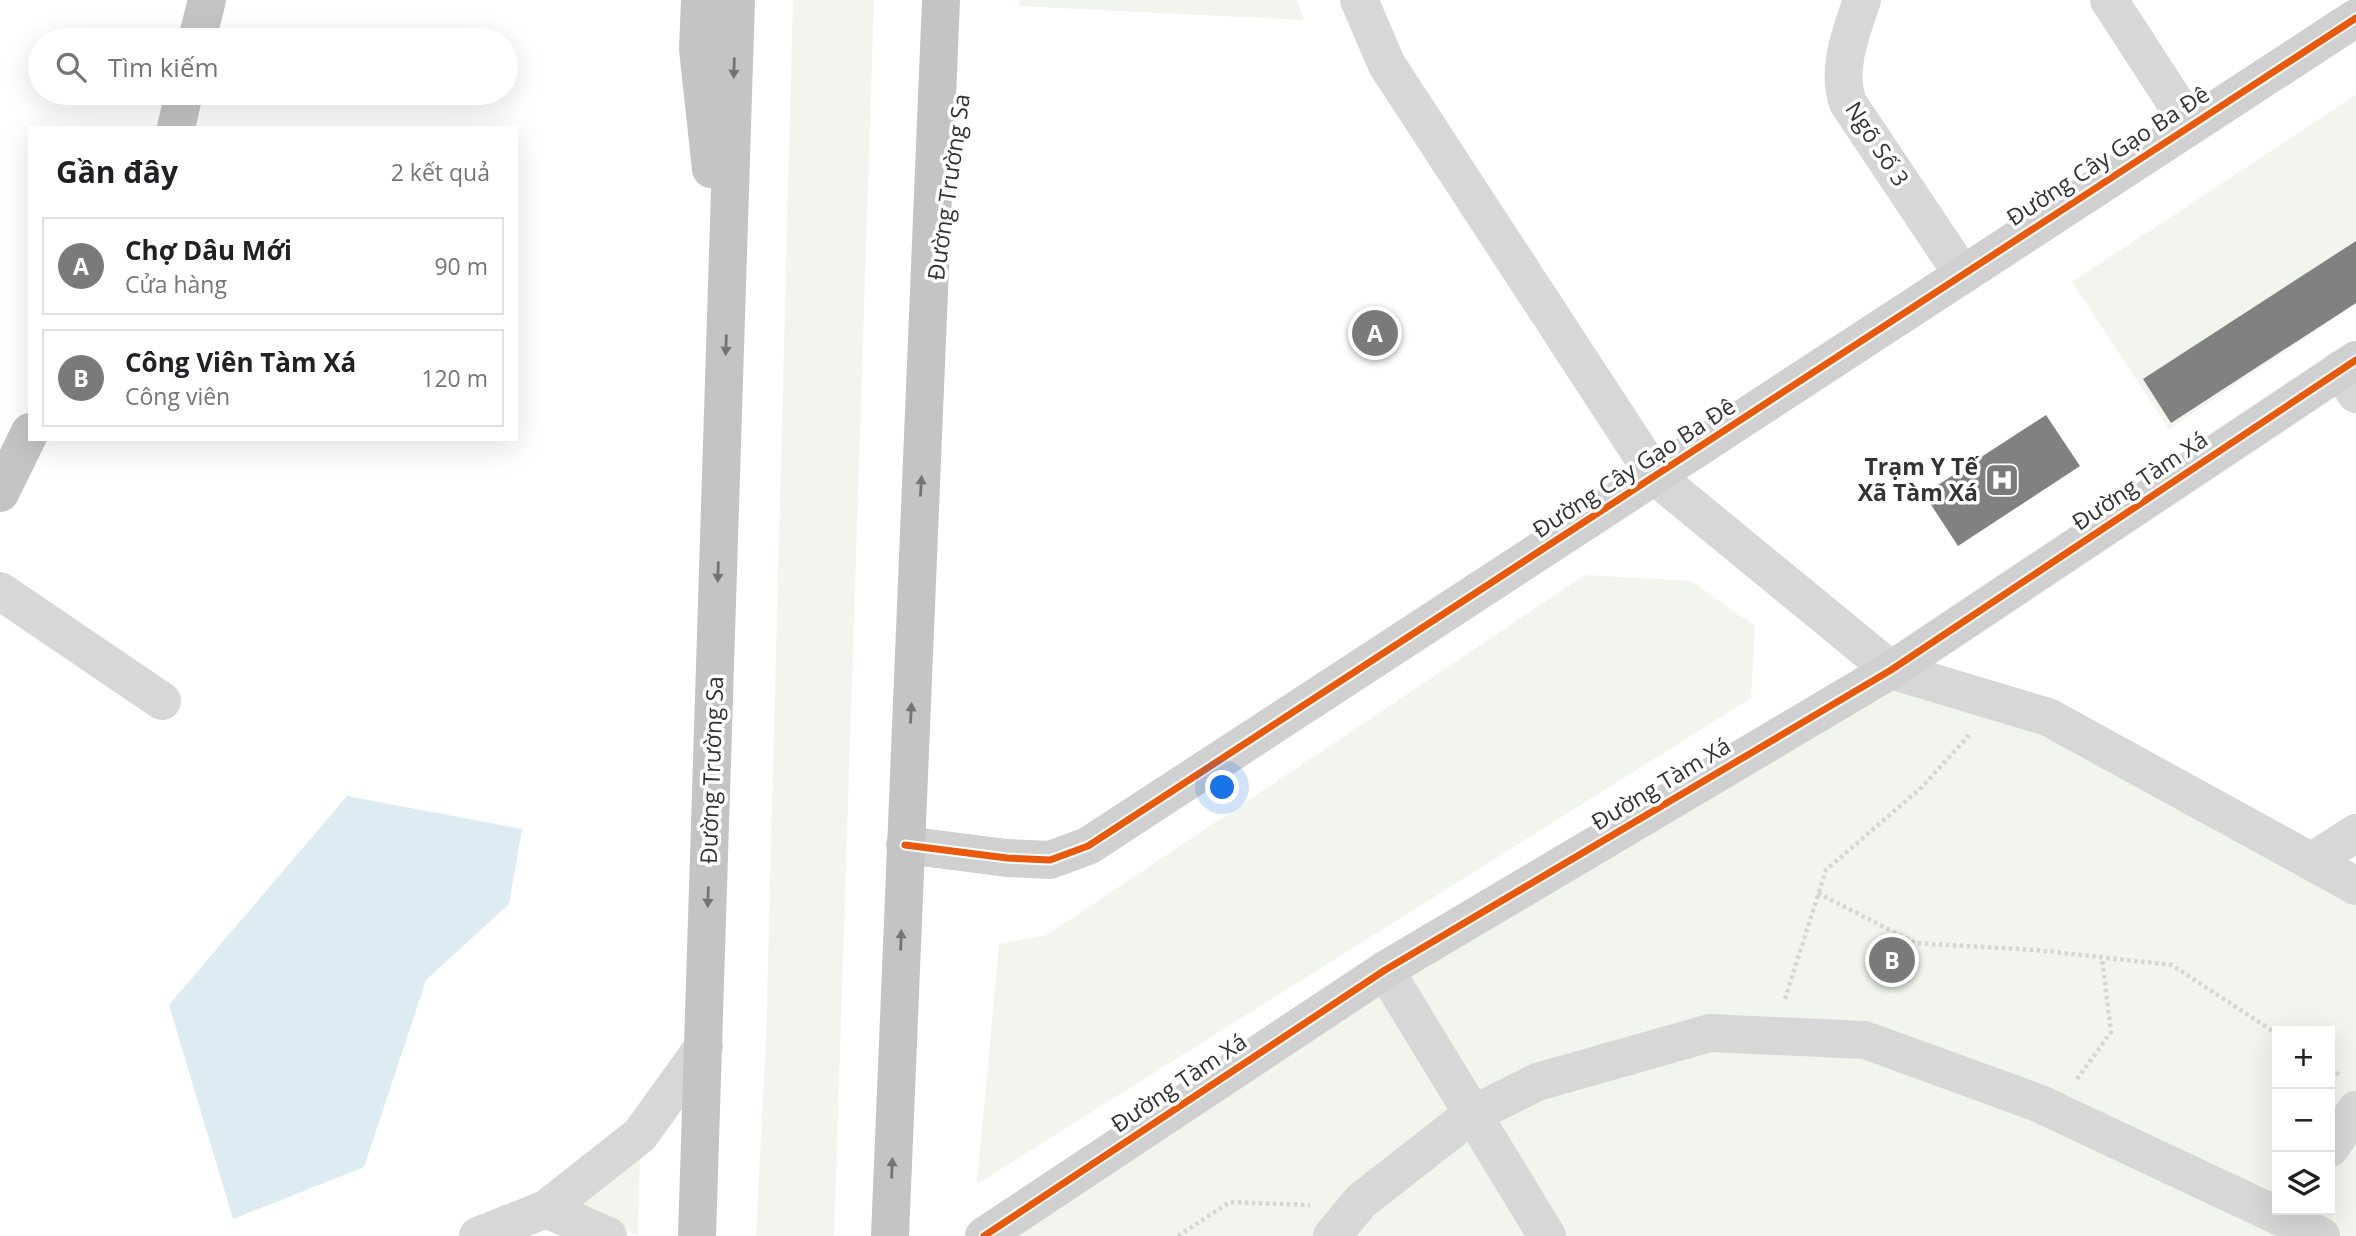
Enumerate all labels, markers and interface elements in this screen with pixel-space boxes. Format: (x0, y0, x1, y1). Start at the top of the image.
search box (28, 28, 518, 105)
icon: search (52, 48, 90, 86)
text: Tìm kiếm (108, 49, 219, 85)
one-way arrow (728, 57, 739, 79)
street label: Đường Cây Gạo Ba Đê (2000, 78, 2215, 233)
street label: Đường Trường Sa (919, 92, 977, 282)
street label: Ngõ Số 3 (1838, 95, 1917, 192)
text: Gần đây (56, 151, 178, 192)
text: 2 kết quả (391, 156, 490, 188)
text: Chợ Dâu Mới (125, 232, 292, 268)
text: A (73, 250, 89, 282)
text: 90 m (434, 250, 488, 282)
text: Cửa hàng (125, 268, 227, 300)
pin: A (1352, 307, 1398, 359)
one-way arrow (720, 334, 731, 356)
text: Công Viên Tàm Xá (125, 344, 356, 380)
text: B (73, 362, 89, 394)
text: 120 m (421, 362, 488, 394)
text: Công viên (125, 380, 230, 412)
street label: Đường Cây Gạo Ba Đê (1526, 390, 1741, 545)
street label: Đường Tàm Xá (2065, 423, 2214, 537)
place label: Trạm Y Tế Xã Tàm Xá (1858, 450, 1979, 508)
hospital icon: Trạm Y Tế Xã Tàm Xá (1983, 461, 2021, 499)
one-way arrow (915, 475, 926, 497)
one-way arrow (713, 561, 724, 583)
street label: Đường Trường Sa (692, 676, 730, 864)
one-way arrow (905, 702, 916, 724)
street label: Đường Tàm Xá (1585, 729, 1736, 837)
your location (1205, 770, 1239, 804)
one-way arrow (703, 887, 714, 909)
one-way arrow (896, 929, 907, 951)
pin: B (1869, 934, 1915, 986)
street label: Đường Tàm Xá (1104, 1025, 1253, 1139)
map controls (2272, 1026, 2335, 1215)
button: + (2272, 1026, 2335, 1089)
button: − (2272, 1089, 2335, 1152)
button: layers (2272, 1152, 2335, 1215)
one-way arrow (887, 1157, 898, 1179)

